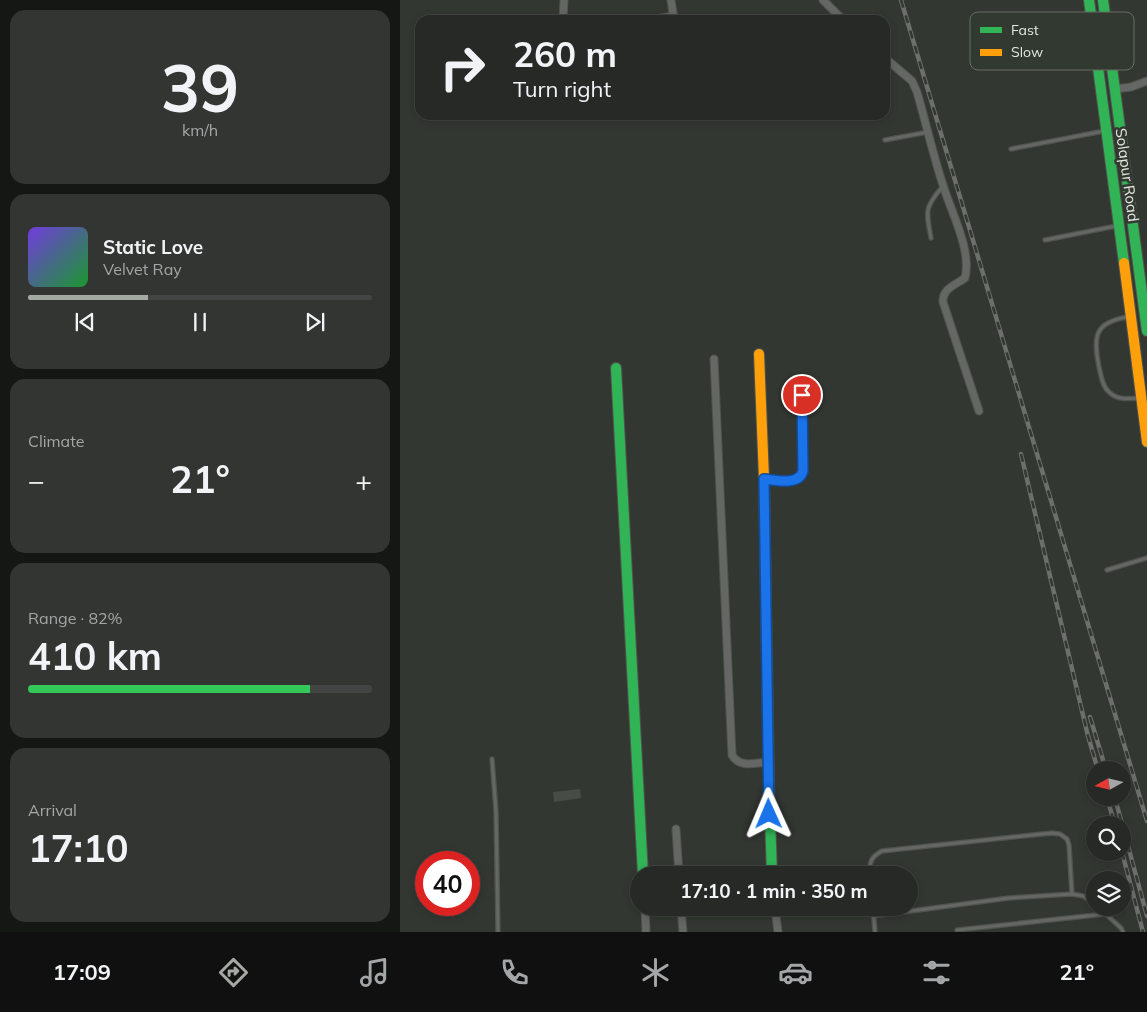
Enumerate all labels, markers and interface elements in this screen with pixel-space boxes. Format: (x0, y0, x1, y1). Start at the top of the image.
legend (970, 12, 1134, 70)
text: Fast (1011, 21, 1039, 39)
text: 260 m (513, 32, 617, 76)
icon: right (430, 35, 495, 100)
text: Slow (1011, 43, 1043, 61)
text: 39 (161, 47, 239, 128)
text: Turn right (513, 75, 611, 103)
text: km/h (182, 120, 218, 140)
street label: Solapur Road (1112, 127, 1143, 223)
text: Static Love (103, 235, 203, 259)
text: Velvet Ray (103, 259, 182, 279)
icon: previous (71, 308, 99, 336)
icon: pause (186, 308, 214, 336)
icon: next (301, 308, 329, 336)
pin (781, 374, 823, 416)
icon: arrive (788, 381, 816, 409)
text: Climate (28, 431, 84, 451)
text: 21° (170, 455, 230, 503)
text: − (28, 463, 45, 498)
text: + (355, 463, 372, 498)
text: Range · 82% (28, 608, 123, 628)
text: 410 km (28, 632, 162, 680)
north arrow (1086, 761, 1131, 806)
map controls (1086, 761, 1131, 916)
position arrow (742, 787, 794, 839)
text: Arrival (28, 800, 77, 820)
button: search (1086, 816, 1131, 861)
text: 17:10 (28, 824, 129, 872)
speed limit sign: 40 (415, 851, 480, 916)
button: layers (1086, 871, 1131, 916)
text: 17:10 · 1 min · 350 m (680, 879, 868, 903)
icon: directions (216, 955, 251, 990)
icon: music (357, 955, 392, 990)
icon: phone (497, 955, 532, 990)
icon: climate (638, 955, 673, 990)
icon: car (778, 955, 813, 990)
icon: filters (919, 955, 954, 990)
text: 17:09 (53, 958, 111, 986)
text: 21° (1059, 958, 1094, 986)

